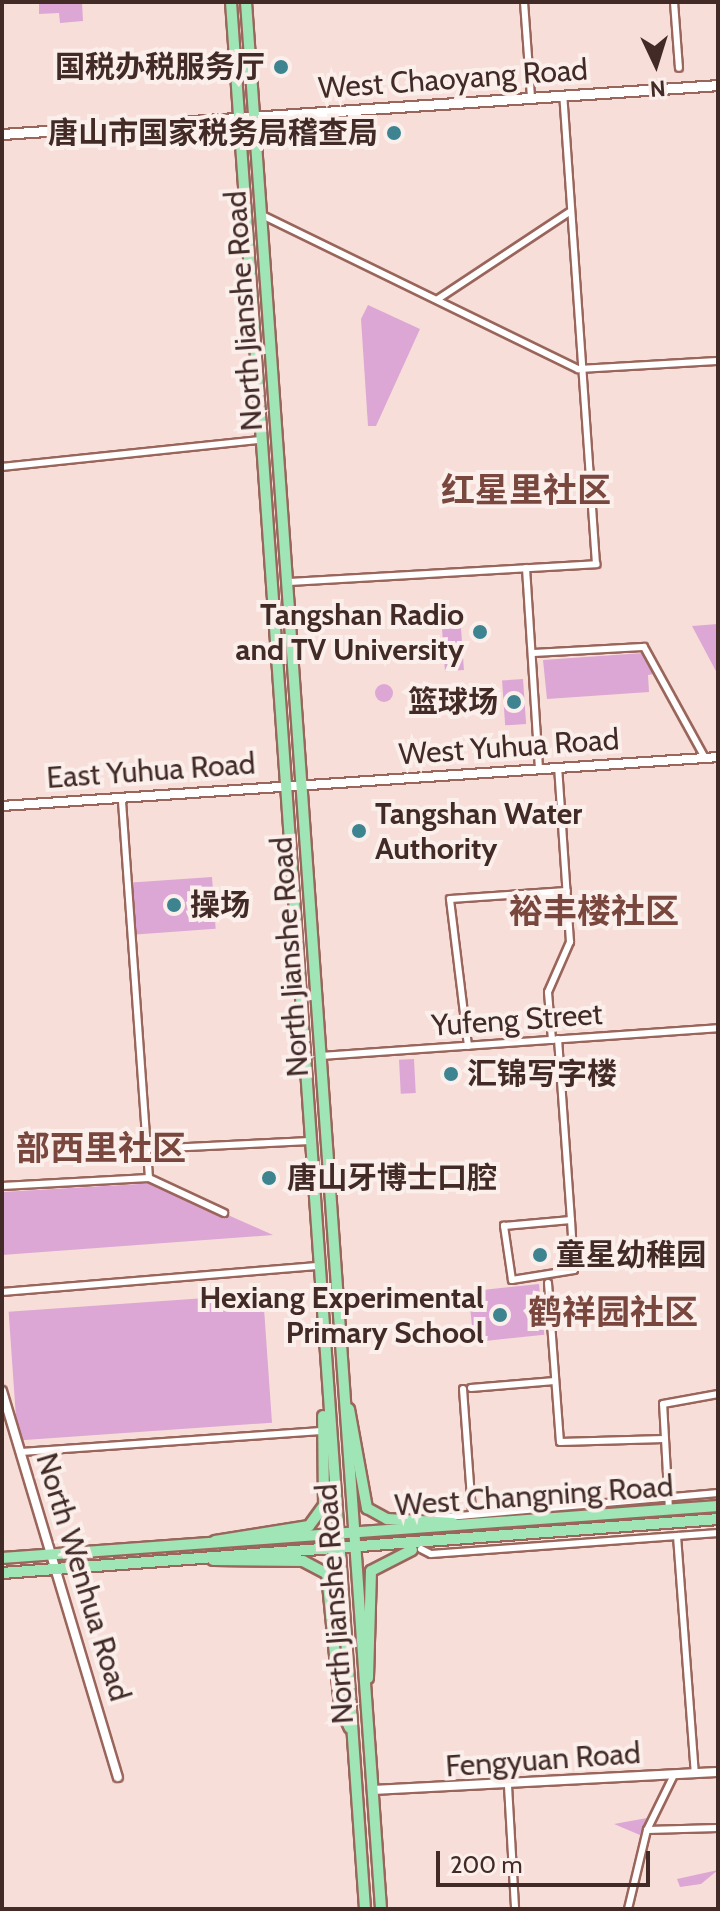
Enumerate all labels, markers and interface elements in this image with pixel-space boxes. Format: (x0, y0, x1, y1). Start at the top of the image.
north arrow (616, 24, 696, 104)
place label: 国税办税服务厅 (55, 49, 265, 85)
street label: West Chaoyang Road (317, 52, 589, 106)
marker: 国税办税服务厅 (272, 58, 290, 76)
text: N (649, 74, 666, 102)
place label: 唐山市国家税务局稽查局 (48, 115, 378, 151)
marker: 唐山市国家税务局稽查局 (385, 124, 403, 142)
street label: North Jianshe Road (218, 190, 270, 432)
district label: 红星里社区 (441, 471, 611, 511)
place label: Tangshan Radio and TV University (236, 597, 464, 668)
marker: Tangshan Radio and TV University (471, 623, 489, 641)
place label: 篮球场 (408, 684, 498, 720)
marker: 篮球场 (505, 693, 523, 711)
street label: West Yuhua Road (398, 721, 620, 773)
street label: East Yuhua Road (45, 746, 257, 796)
place label: Tangshan Water Authority (375, 796, 582, 866)
marker: Tangshan Water Authority (350, 822, 368, 840)
street label: North Jianshe Road (264, 836, 316, 1078)
place label: 操场 (190, 887, 250, 923)
district label: 裕丰楼社区 (509, 892, 679, 932)
marker: 操场 (165, 896, 183, 914)
street label: Yufeng Street (430, 996, 604, 1044)
place label: 汇锦写字楼 (467, 1056, 617, 1092)
marker: 汇锦写字楼 (442, 1065, 460, 1083)
district label: 部西里社区 (16, 1129, 186, 1169)
place label: 唐山牙博士口腔 (287, 1160, 497, 1196)
marker: 唐山牙博士口腔 (258, 1167, 280, 1189)
place label: 童星幼稚园 (556, 1237, 706, 1273)
marker: 童星幼稚园 (531, 1246, 549, 1264)
place label: Hexiang Experimental Primary School (199, 1280, 484, 1350)
district label: 鹤祥园社区 (528, 1293, 698, 1333)
marker: Hexiang Experimental Primary School (491, 1306, 509, 1324)
street label: North Wenhua Road (28, 1449, 138, 1705)
street label: West Changning Road (393, 1468, 675, 1524)
street label: North Jianshe Road (309, 1483, 361, 1725)
street label: Fengyuan Road (444, 1735, 642, 1785)
scale bar (440, 1835, 654, 1885)
text: 200 m (450, 1850, 523, 1879)

